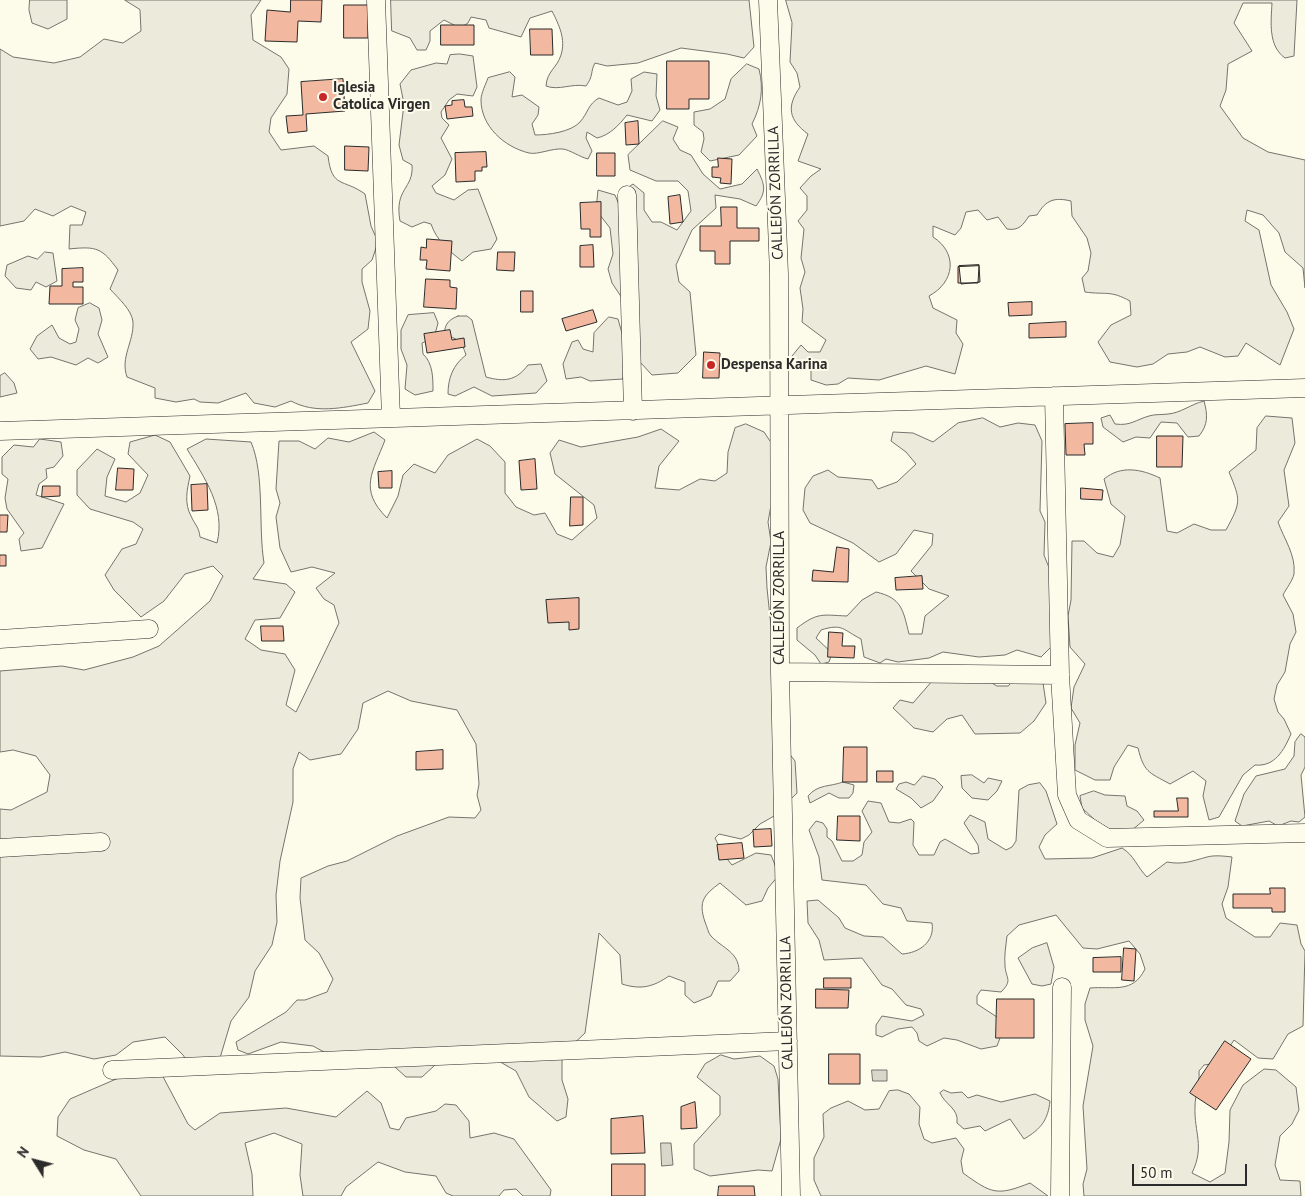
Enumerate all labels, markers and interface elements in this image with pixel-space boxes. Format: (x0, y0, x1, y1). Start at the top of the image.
place label: Iglesia Catolica Virgen (333, 79, 430, 114)
marker: Iglesia Catolica Virgen (317, 91, 329, 103)
street label: CALLEJÓN ZORRILLA (765, 126, 787, 260)
place label: Despensa Karina (721, 356, 827, 374)
marker: Despensa Karina (705, 359, 717, 371)
street label: CALLEJÓN ZORRILLA (771, 531, 789, 665)
street label: CALLEJÓN ZORRILLA (777, 936, 797, 1070)
north arrow (10, 1136, 60, 1186)
text: N (13, 1143, 33, 1161)
scale bar (1135, 1154, 1250, 1186)
text: 50 m (1140, 1163, 1173, 1182)

